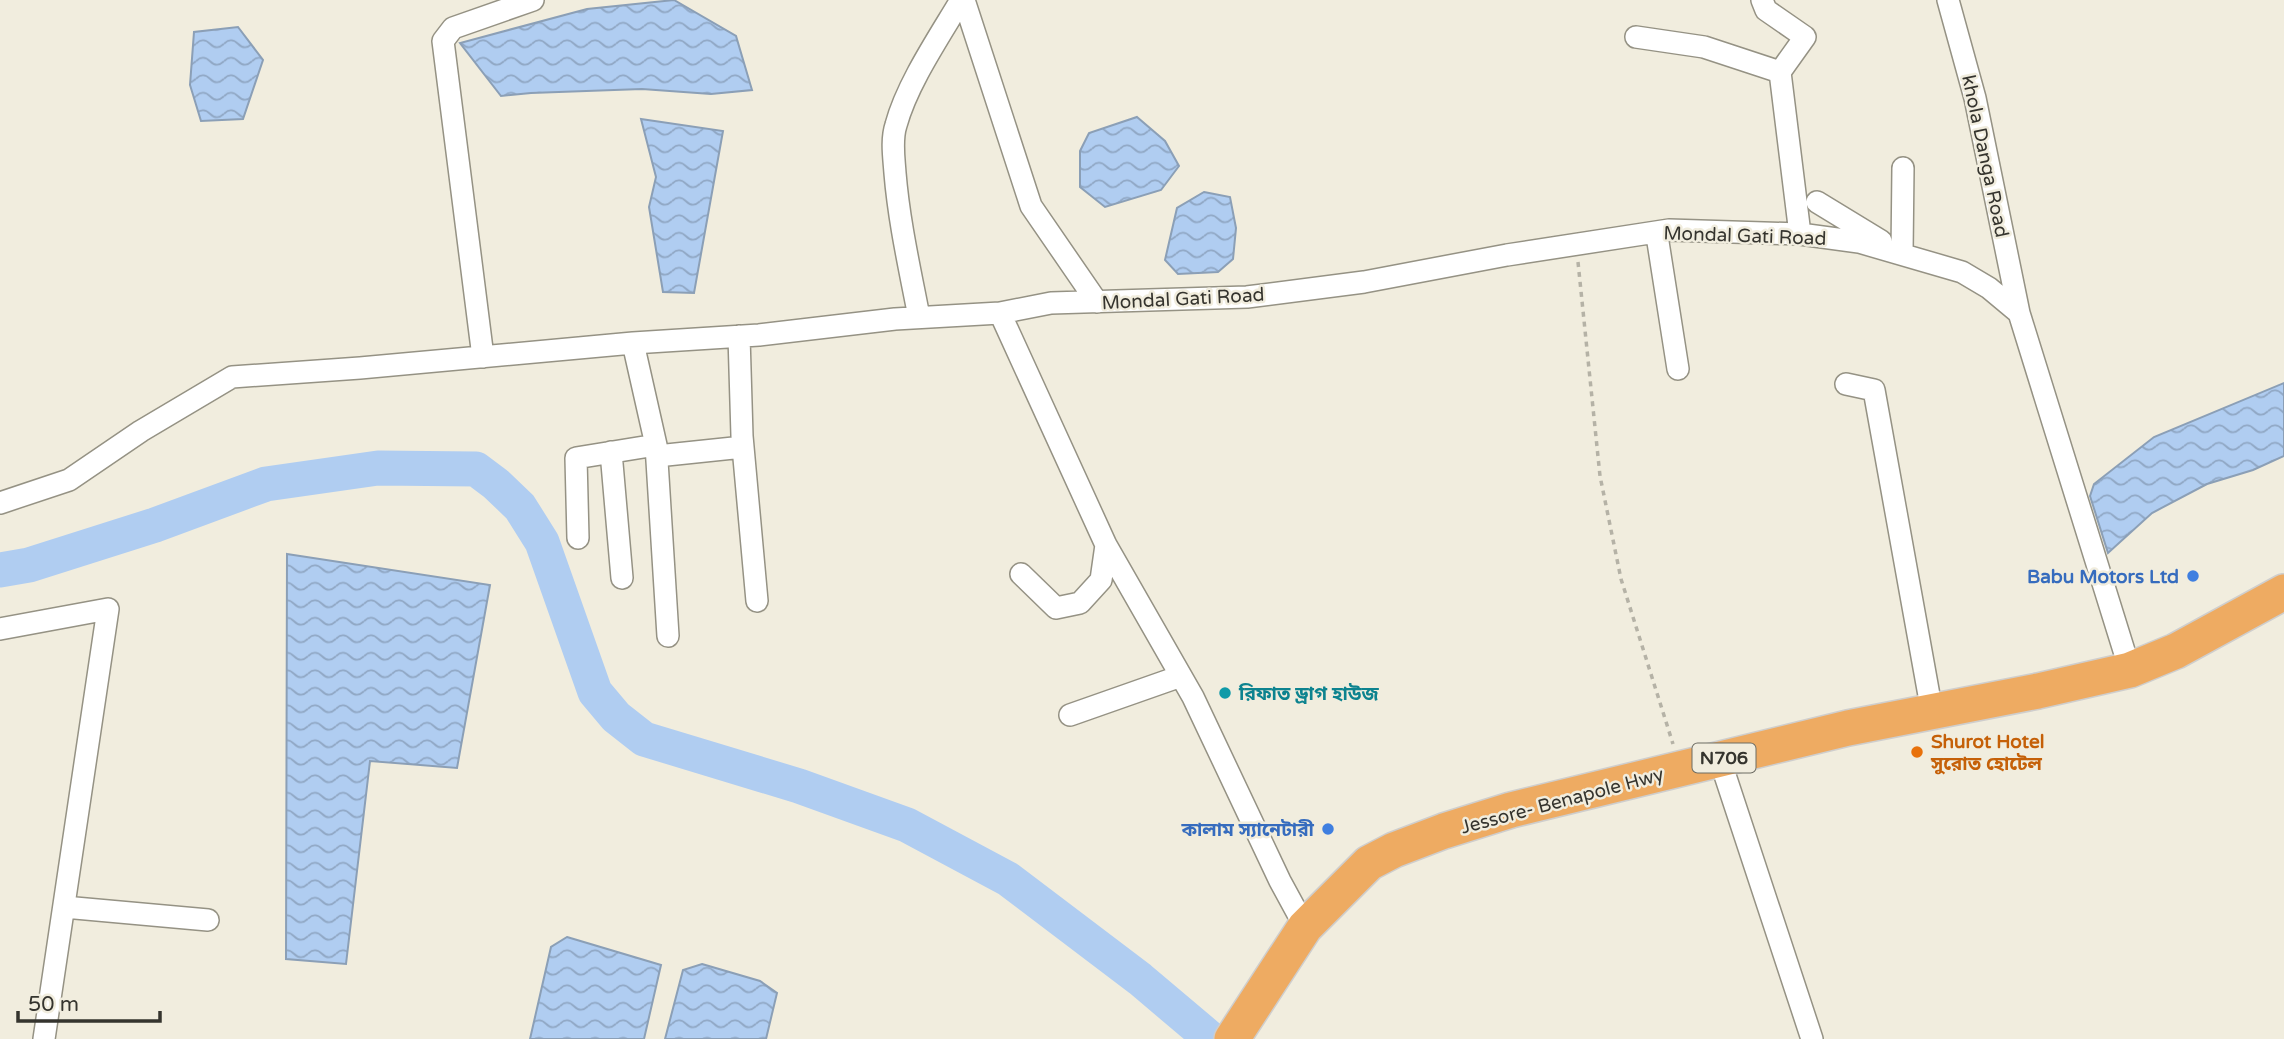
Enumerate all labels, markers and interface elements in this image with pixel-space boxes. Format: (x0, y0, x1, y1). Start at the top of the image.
street label: khola Danga Road (1957, 73, 2013, 239)
street label: Mondal Gati Road (1663, 222, 1827, 250)
street label: Mondal Gati Road (1101, 284, 1265, 314)
place label: Babu Motors Ltd (2027, 566, 2179, 588)
marker: Babu Motors Ltd (2185, 568, 2201, 584)
place label: রিফাত ড্রাগ হাউজ (1238, 683, 1379, 705)
marker: রিফাত ড্রাগ হাউজ (1217, 685, 1233, 701)
place label: Shurot Hotel সুরোত হোটেল (1930, 731, 2044, 775)
road number: N706 (1692, 744, 1756, 772)
marker: Shurot Hotel সুরোত হোটেল (1909, 744, 1925, 760)
street label: Jessore- Benapole Hwy (1458, 763, 1666, 839)
place label: কালাম স্যানেটারী (1180, 819, 1315, 841)
marker: কালাম স্যানেটারী (1320, 821, 1336, 837)
scale bar (18, 979, 159, 1023)
text: 50 m (28, 992, 79, 1017)

